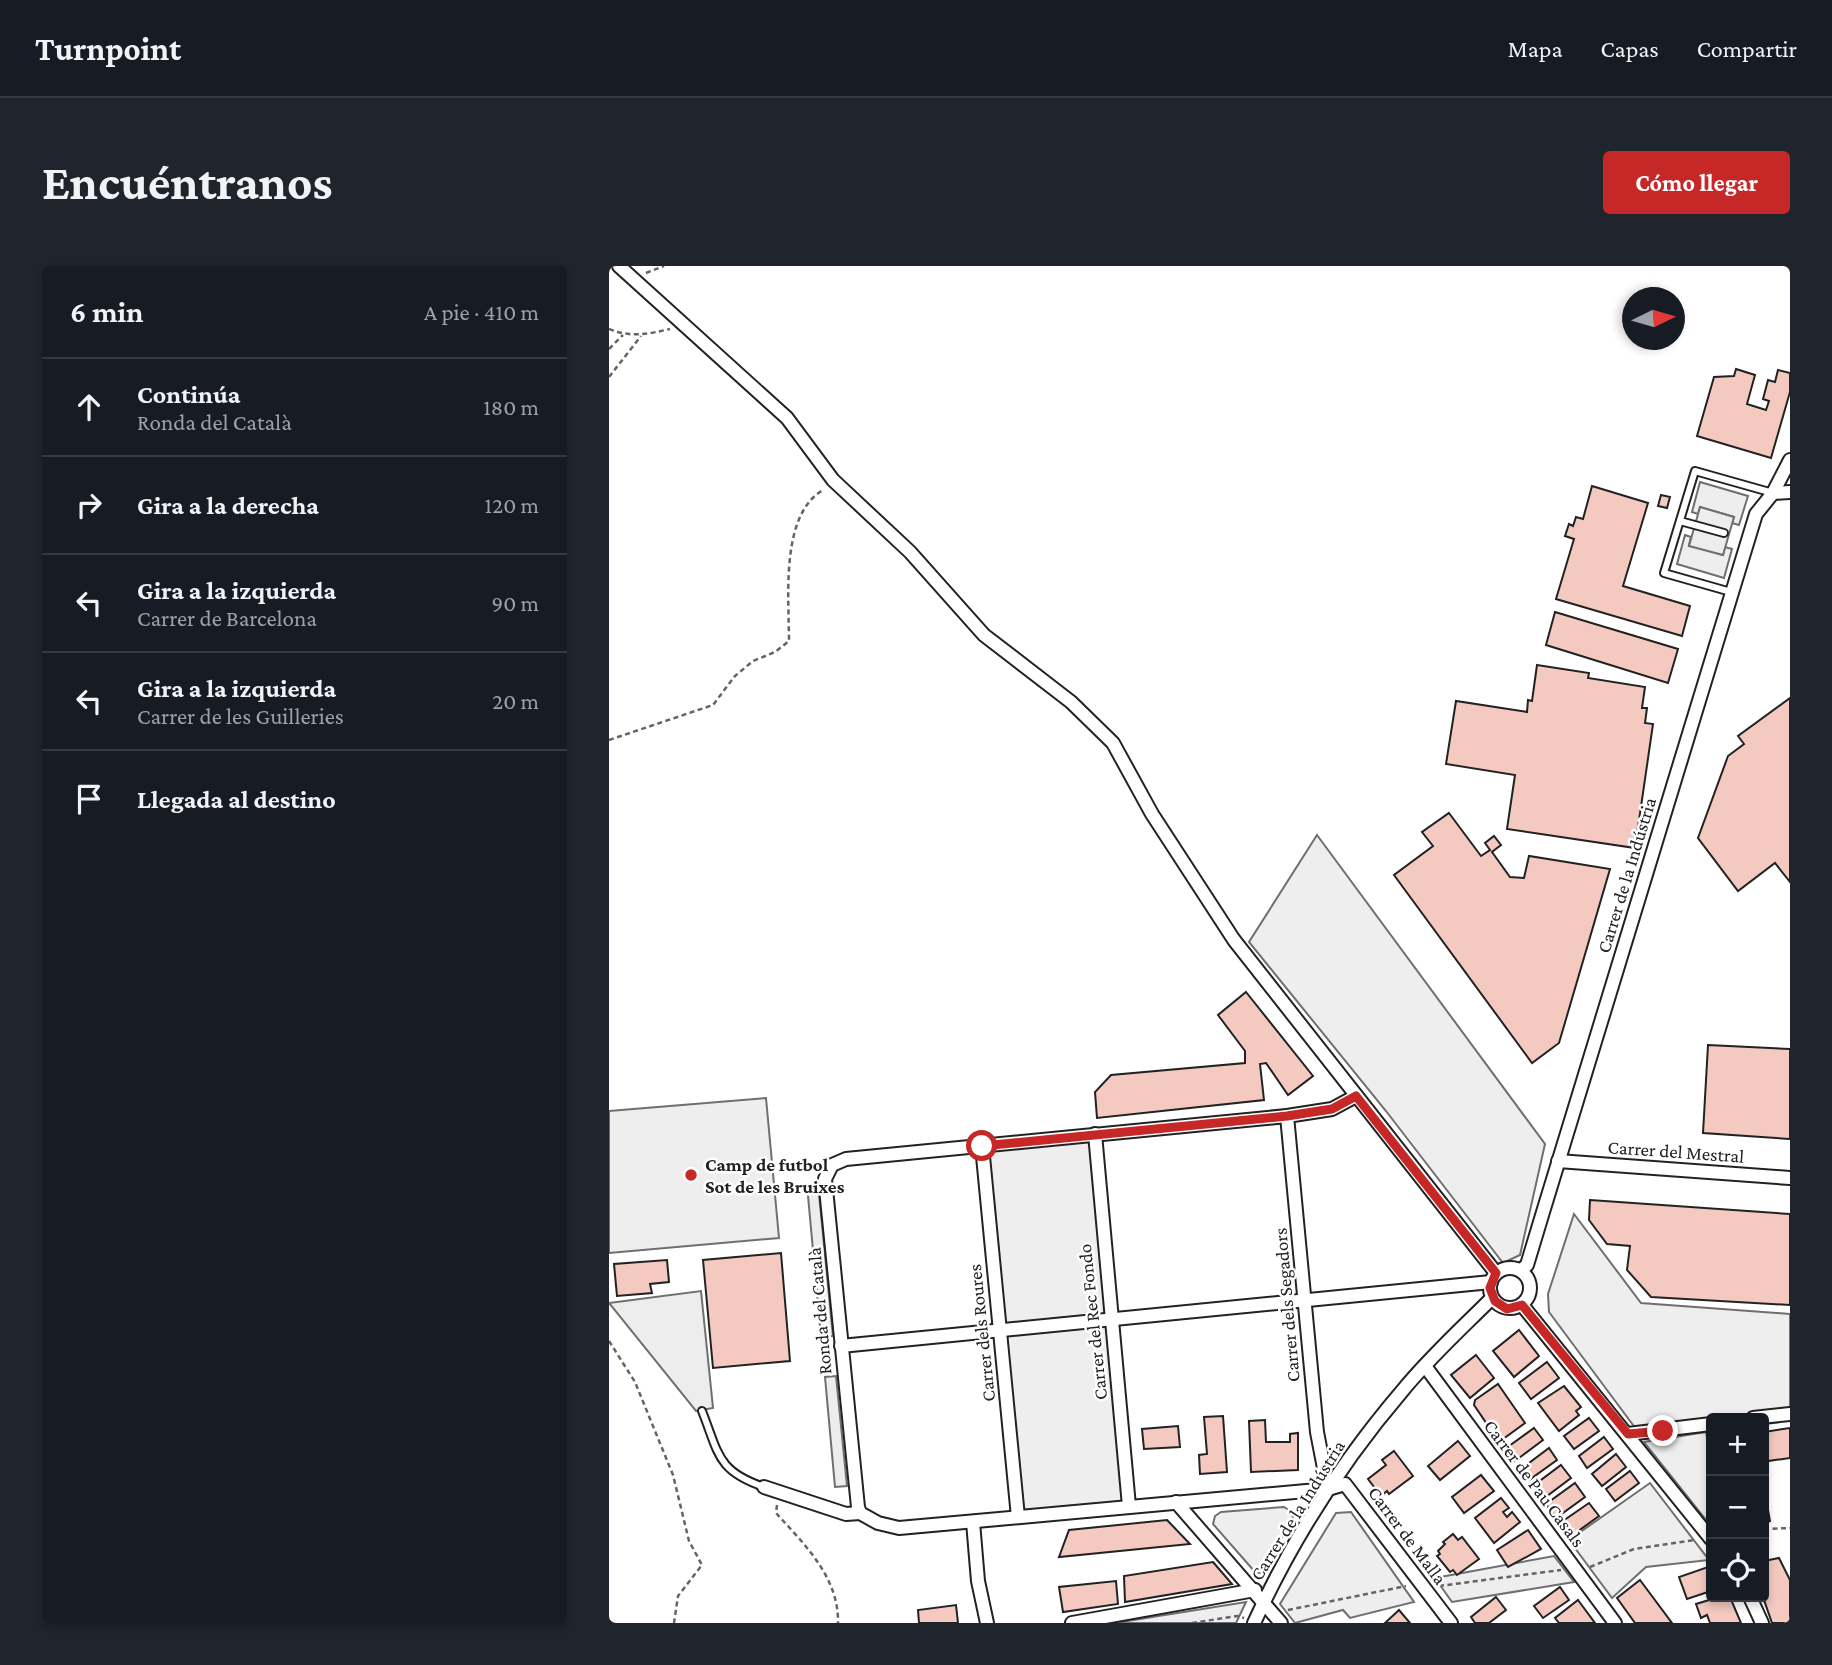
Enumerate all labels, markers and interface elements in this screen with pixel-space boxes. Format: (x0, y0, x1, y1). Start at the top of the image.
text: Turnpoint (35, 30, 181, 67)
text: Mapa (1508, 35, 1563, 62)
text: Capas (1601, 35, 1659, 62)
text: Compartir (1697, 35, 1797, 62)
button: Cómo llegar (1603, 151, 1790, 214)
text: Encuéntranos (42, 155, 332, 210)
north arrow (1622, 287, 1685, 350)
text: 6 min (70, 295, 143, 328)
text: A pie · 410 m (424, 299, 539, 325)
text: Continúa (137, 380, 240, 409)
icon: ahead (70, 388, 108, 426)
text: 180 m (483, 394, 539, 420)
text: Ronda del Català (137, 409, 292, 435)
icon: right (70, 486, 108, 524)
text: Gira a la derecha (137, 491, 319, 520)
text: 120 m (485, 492, 539, 518)
text: Gira a la izquierda (137, 576, 336, 605)
icon: left (70, 584, 108, 622)
text: 90 m (492, 590, 539, 616)
text: Carrer de Barcelona (137, 605, 317, 631)
text: Gira a la izquierda (137, 674, 336, 703)
icon: left (70, 682, 108, 720)
text: 20 m (492, 688, 539, 714)
text: Carrer de les Guilleries (137, 703, 344, 729)
icon: arrive (70, 780, 108, 818)
text: Llegada al destino (137, 785, 336, 814)
street label: Carrer de la Indústria (1593, 795, 1660, 955)
route start (966, 1130, 997, 1161)
street label: Carrer del Mestral (1607, 1136, 1745, 1167)
place label: Camp de futbol Sot de les Bruixes (705, 1154, 845, 1197)
marker: Camp de futbol Sot de les Bruixes (683, 1167, 699, 1183)
street label: Carrer dels Segadors (1269, 1227, 1304, 1383)
street label: Carrer del Rec Fondo (1074, 1243, 1111, 1401)
street label: Ronda del Català (803, 1246, 836, 1376)
street label: Carrer dels Roures (964, 1263, 999, 1403)
map controls (1706, 1413, 1769, 1602)
button: + (1706, 1413, 1769, 1476)
route end (1647, 1415, 1678, 1446)
street label: Carrer de Pau Casals (1480, 1416, 1589, 1551)
street label: Carrer de la Indústria (1246, 1436, 1349, 1584)
button: − (1706, 1476, 1769, 1539)
street label: Carrer de Malla (1364, 1482, 1451, 1588)
button: locate (1706, 1539, 1769, 1602)

